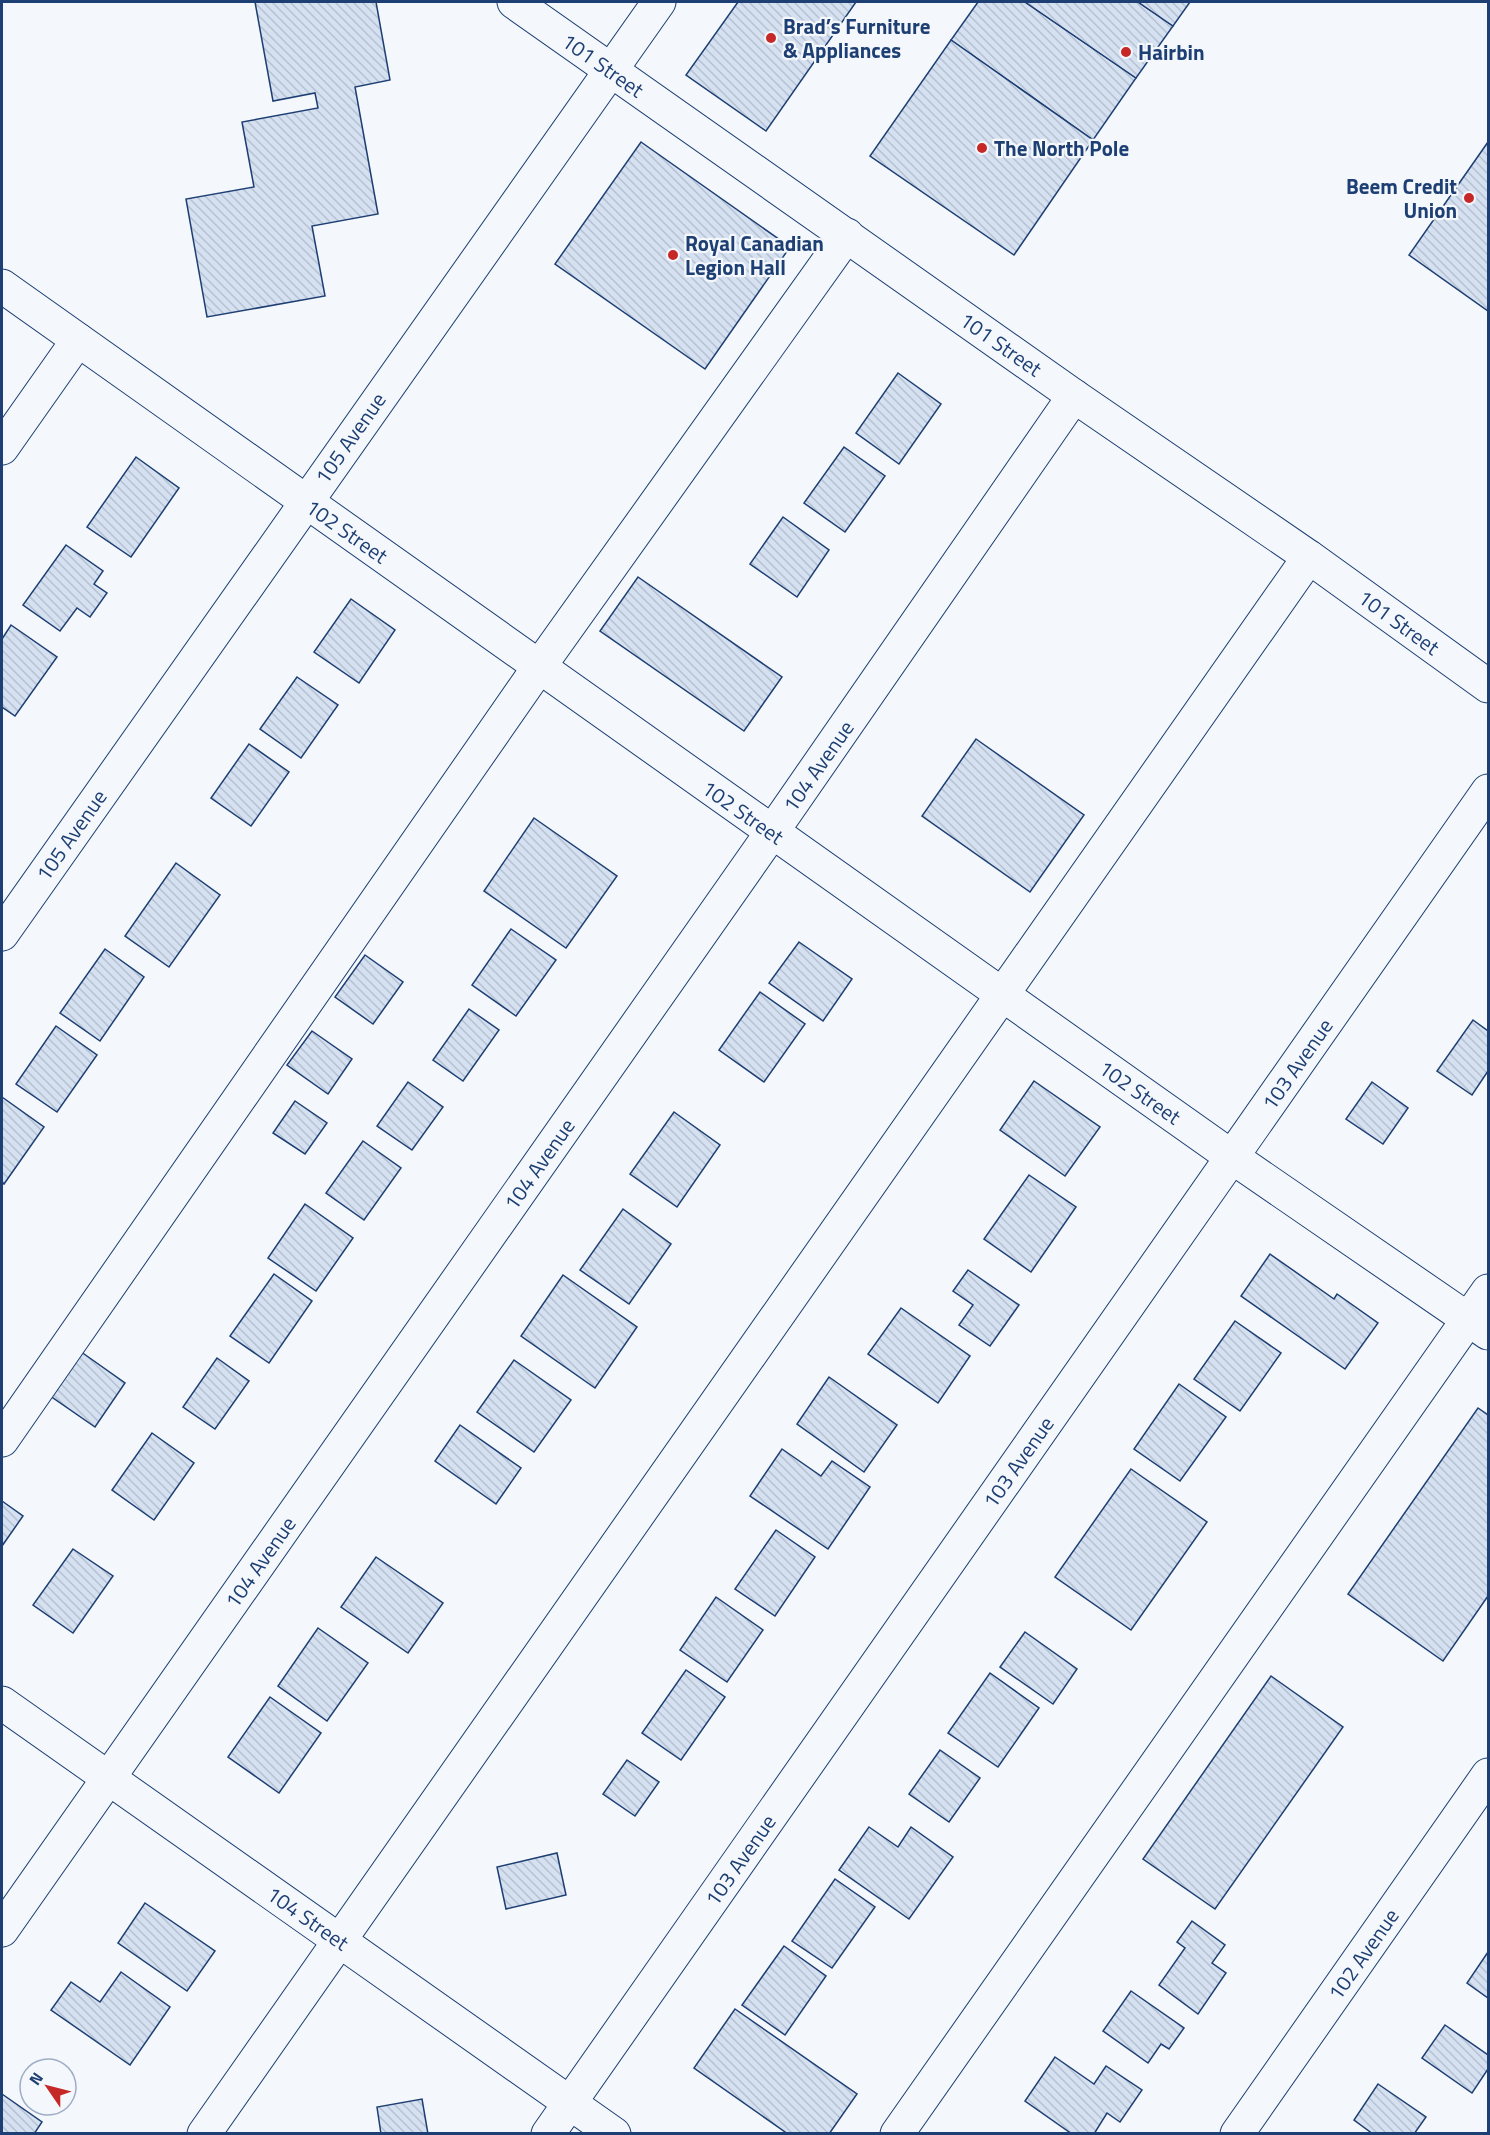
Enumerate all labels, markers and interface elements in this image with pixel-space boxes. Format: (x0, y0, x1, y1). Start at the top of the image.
place label: Brad’s Furniture & Appliances (783, 10, 930, 66)
street label: 101 Street (555, 25, 651, 105)
marker: Brad’s Furniture & Appliances (764, 31, 778, 45)
place label: Hairbin (1138, 36, 1205, 68)
marker: Hairbin (1119, 45, 1133, 59)
place label: The North Pole (994, 132, 1129, 164)
marker: The North Pole (975, 141, 989, 155)
place label: Beem Credit Union (1346, 170, 1457, 226)
marker: Beem Credit Union (1462, 191, 1476, 205)
place label: Royal Canadian Legion Hall (685, 227, 824, 283)
marker: Royal Canadian Legion Hall (666, 248, 680, 262)
street label: 101 Street (953, 304, 1049, 384)
street label: 105 Avenue (307, 386, 393, 490)
street label: 102 Street (299, 491, 395, 571)
street label: 101 Street (1352, 581, 1447, 663)
street label: 104 Avenue (775, 714, 861, 818)
street label: 102 Street (695, 772, 791, 852)
street label: 105 Avenue (28, 783, 114, 887)
street label: 103 Avenue (1254, 1012, 1340, 1116)
street label: 102 Street (1092, 1052, 1188, 1132)
street label: 104 Avenue (496, 1112, 582, 1216)
street label: 103 Avenue (975, 1410, 1061, 1514)
street label: 104 Avenue (217, 1510, 303, 1614)
street label: 103 Avenue (697, 1808, 783, 1912)
street label: 104 Street (260, 1878, 356, 1958)
street label: 102 Avenue (1320, 1902, 1406, 2006)
north arrow (18, 2057, 78, 2117)
text: N (23, 2067, 49, 2090)

